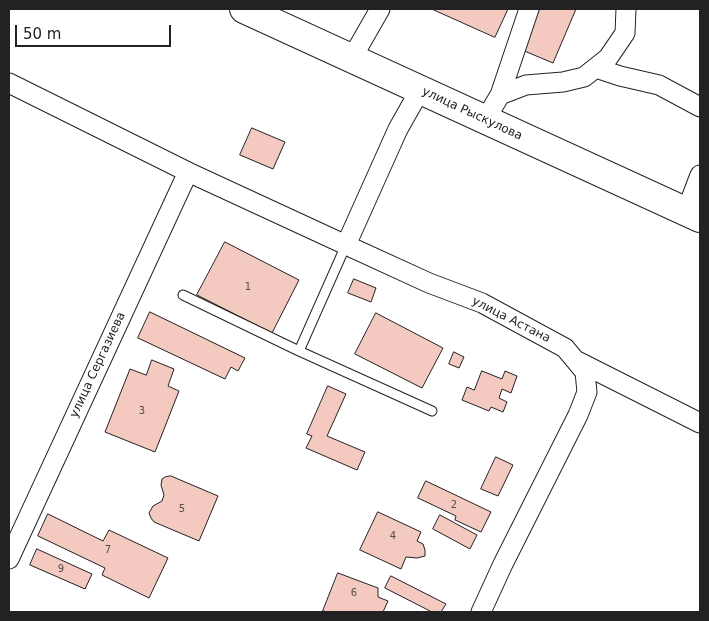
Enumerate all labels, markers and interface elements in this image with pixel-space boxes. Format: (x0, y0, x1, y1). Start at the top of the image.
scale bar (18, 15, 174, 47)
text: 50 m (23, 25, 61, 43)
street label: улица Рыскулова (420, 84, 524, 144)
house number: 1 (245, 281, 251, 293)
street label: улица Астана (469, 294, 553, 346)
street label: улица Сергазиева (67, 310, 129, 420)
house number: 3 (139, 405, 145, 417)
house number: 2 (451, 499, 457, 511)
house number: 5 (179, 503, 185, 515)
house number: 4 (390, 530, 396, 542)
house number: 7 (105, 544, 111, 556)
house number: 9 (58, 563, 64, 575)
house number: 6 (351, 587, 357, 599)

